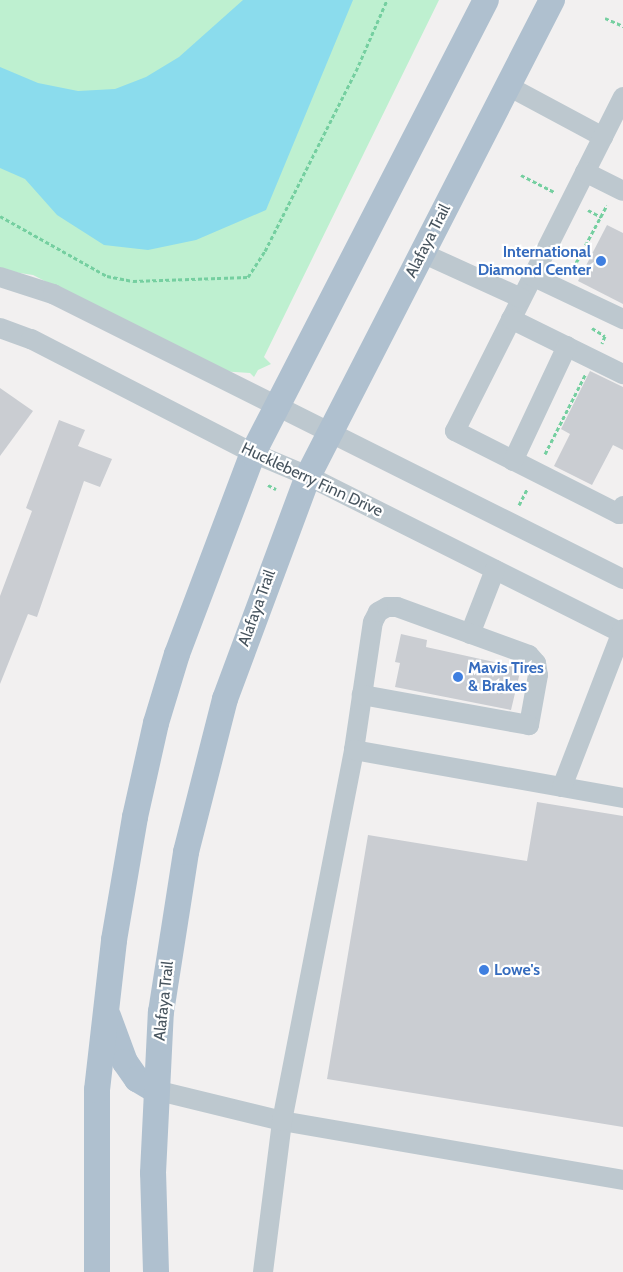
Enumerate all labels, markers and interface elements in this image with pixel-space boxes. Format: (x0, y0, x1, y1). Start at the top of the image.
street label: Alafaya Trail (401, 201, 455, 281)
place label: International Diamond Center (478, 242, 591, 280)
marker: International Diamond Center (595, 255, 607, 267)
street label: Huckleberry Finn Drive (238, 439, 386, 521)
street label: Alafaya Trail (234, 567, 280, 649)
place label: Mavis Tires & Brakes (468, 658, 544, 696)
marker: Mavis Tires & Brakes (452, 671, 464, 683)
street label: Alafaya Trail (150, 960, 178, 1042)
place label: Lowe's (494, 960, 540, 980)
marker: Lowe's (478, 964, 490, 976)

